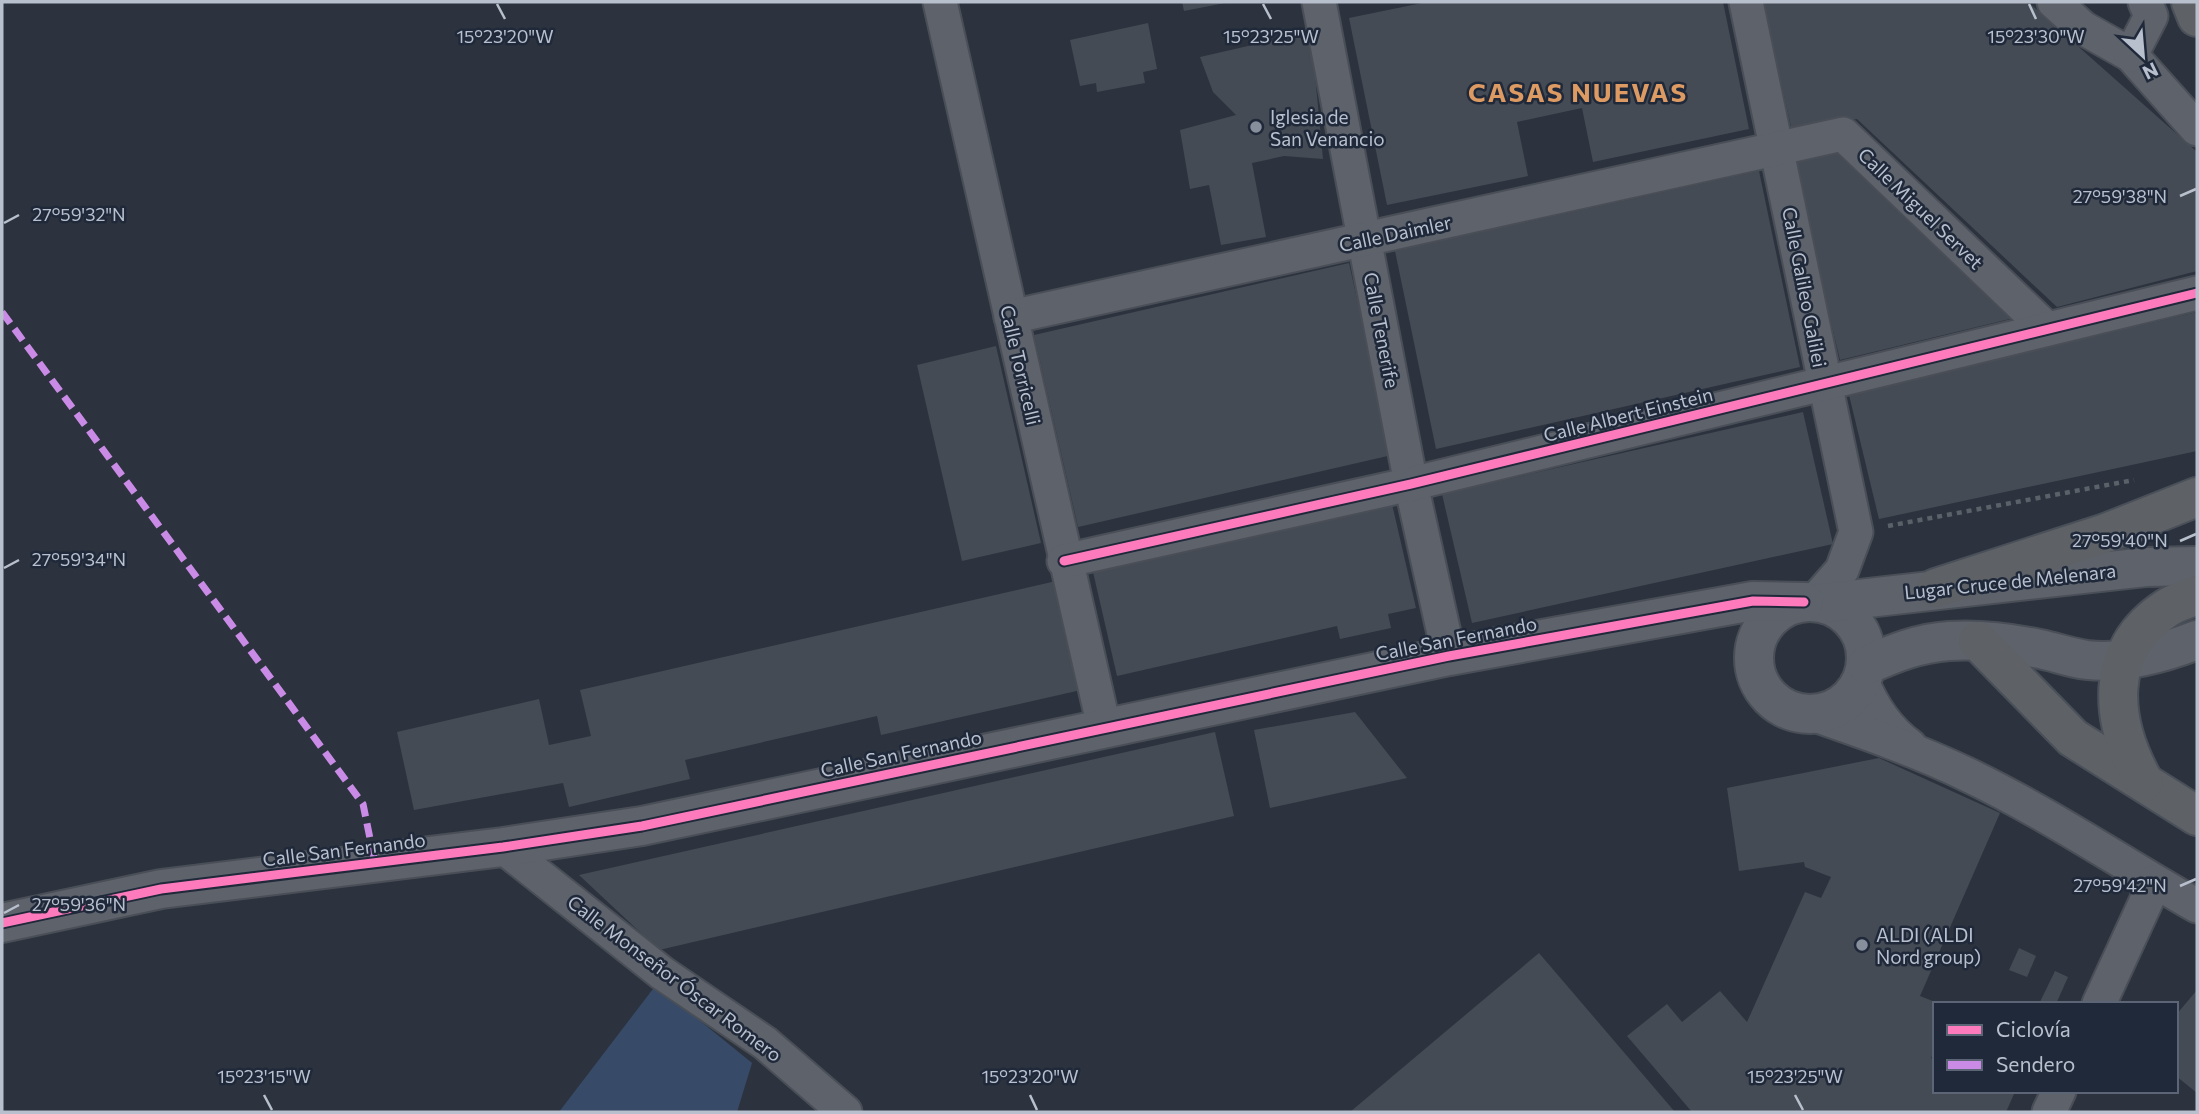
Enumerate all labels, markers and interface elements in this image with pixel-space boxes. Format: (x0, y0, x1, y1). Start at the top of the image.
north arrow (2108, 21, 2178, 91)
text: 15°23'20"W (456, 25, 554, 47)
text: 15°23'25"W (1223, 25, 1319, 47)
text: 15°23'30"W (1987, 25, 2085, 47)
text: N (2139, 58, 2162, 85)
district label: CASAS NUEVAS (1468, 76, 1688, 107)
place label: Iglesia de San Venancio (1270, 105, 1385, 150)
marker: Iglesia de San Venancio (1248, 119, 1264, 135)
street label: Calle Miguel Servet (1854, 143, 1988, 274)
text: 27°59'38"N (2073, 185, 2167, 207)
text: 27°59'32"N (32, 203, 126, 225)
street label: Calle Galileo Galilei (1778, 205, 1832, 369)
street label: Calle Daimler (1337, 210, 1454, 256)
street label: Calle Tenerife (1360, 270, 1404, 390)
street label: Calle Torricelli (996, 303, 1046, 427)
street label: Calle Albert Einstein (1541, 382, 1715, 446)
text: 27°59'40"N (2072, 529, 2168, 551)
text: 27°59'34"N (32, 548, 126, 570)
street label: Lugar Cruce de Melenara (1903, 558, 2117, 604)
street label: Calle San Fernando (1373, 611, 1539, 665)
street label: Calle San Fernando (818, 725, 984, 781)
street label: Calle San Fernando (261, 828, 427, 870)
text: 27°59'42"N (2073, 874, 2167, 896)
street label: Calle Monseñor Óscar Romero (563, 889, 787, 1066)
text: 27°59'36"N (32, 893, 126, 915)
place label: ALDI (ALDI Nord group) (1876, 923, 1981, 968)
marker: ALDI (ALDI Nord group) (1854, 937, 1870, 953)
legend (1933, 1002, 2178, 1093)
text: Ciclovía (1996, 1016, 2071, 1041)
text: Sendero (1996, 1051, 2075, 1076)
text: 15°23'15"W (217, 1065, 311, 1087)
text: 15°23'20"W (981, 1065, 1079, 1087)
text: 15°23'25"W (1747, 1065, 1843, 1087)

